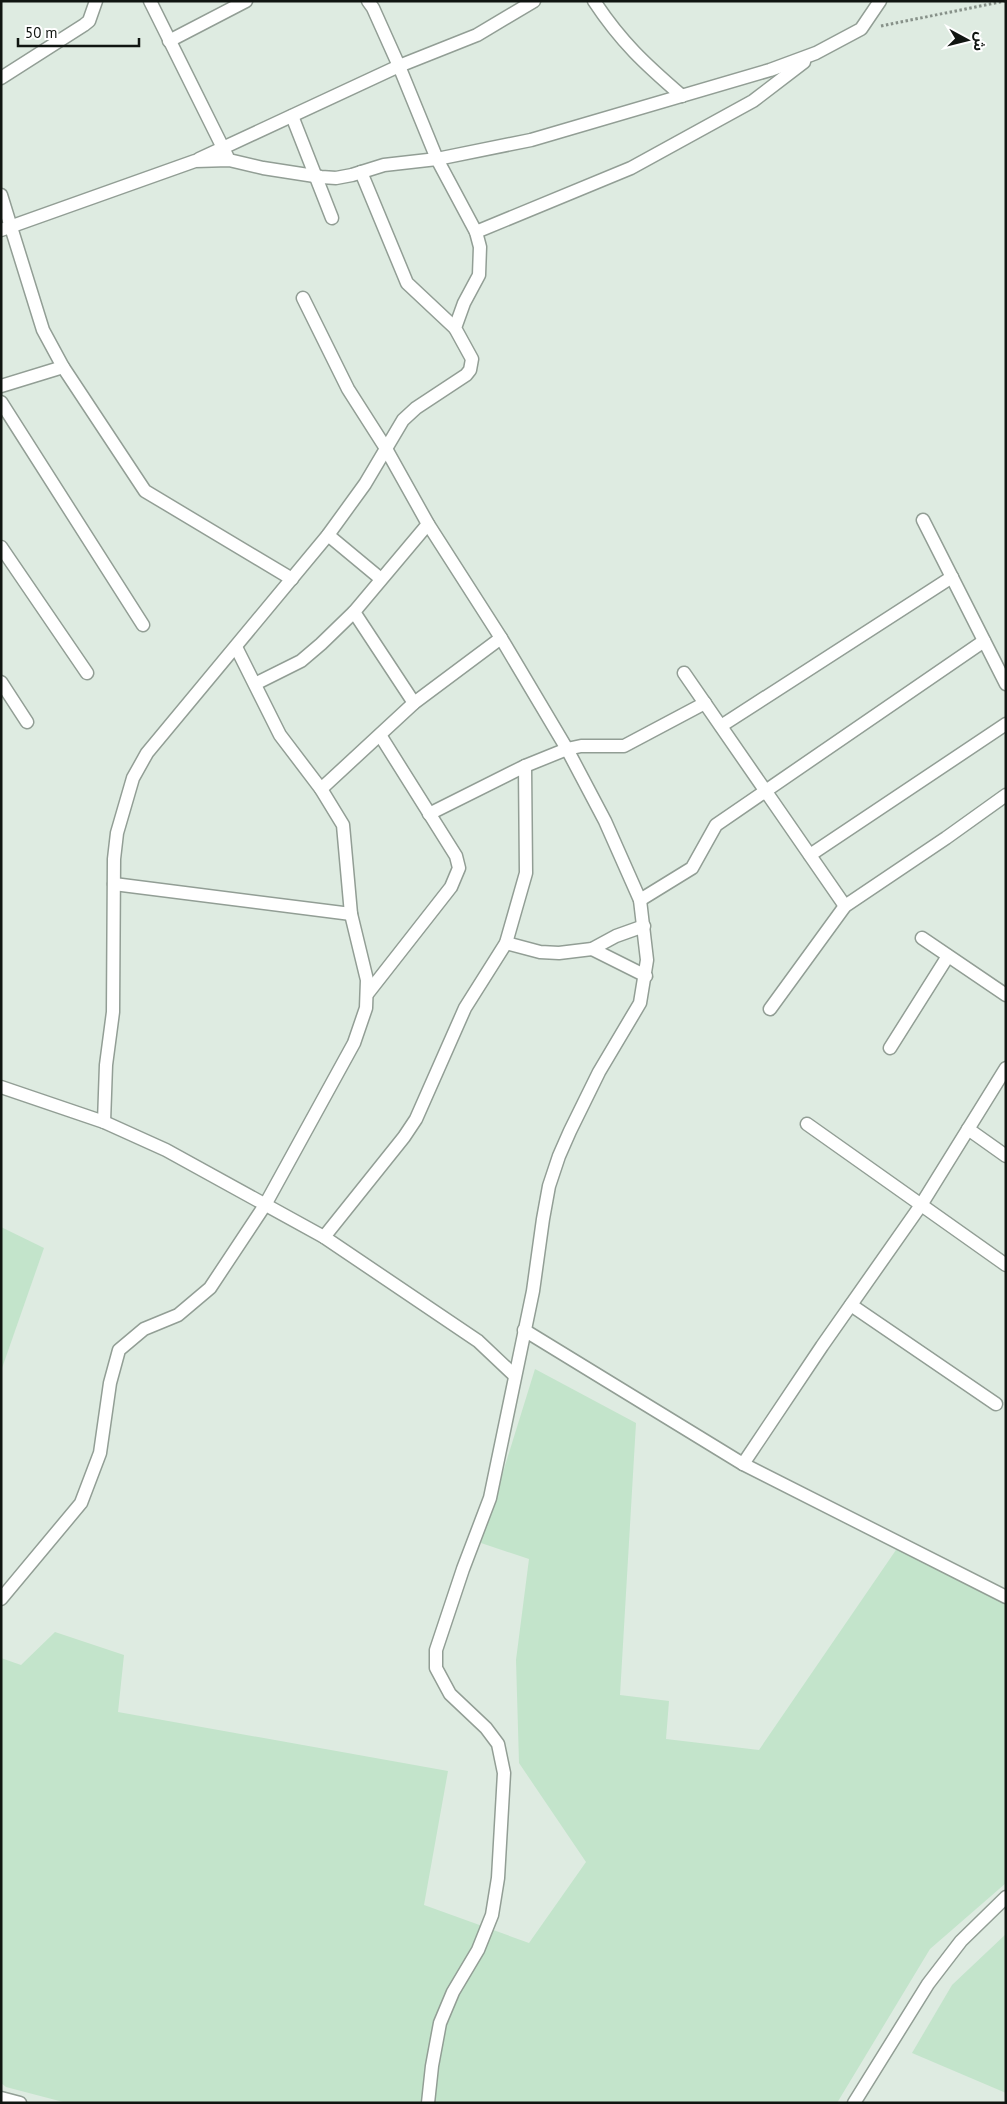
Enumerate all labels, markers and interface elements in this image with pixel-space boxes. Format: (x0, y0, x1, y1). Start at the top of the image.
scale bar (18, 15, 139, 47)
north arrow (942, 15, 992, 65)
text: 50 m (25, 23, 58, 42)
text: ش (970, 31, 990, 52)

